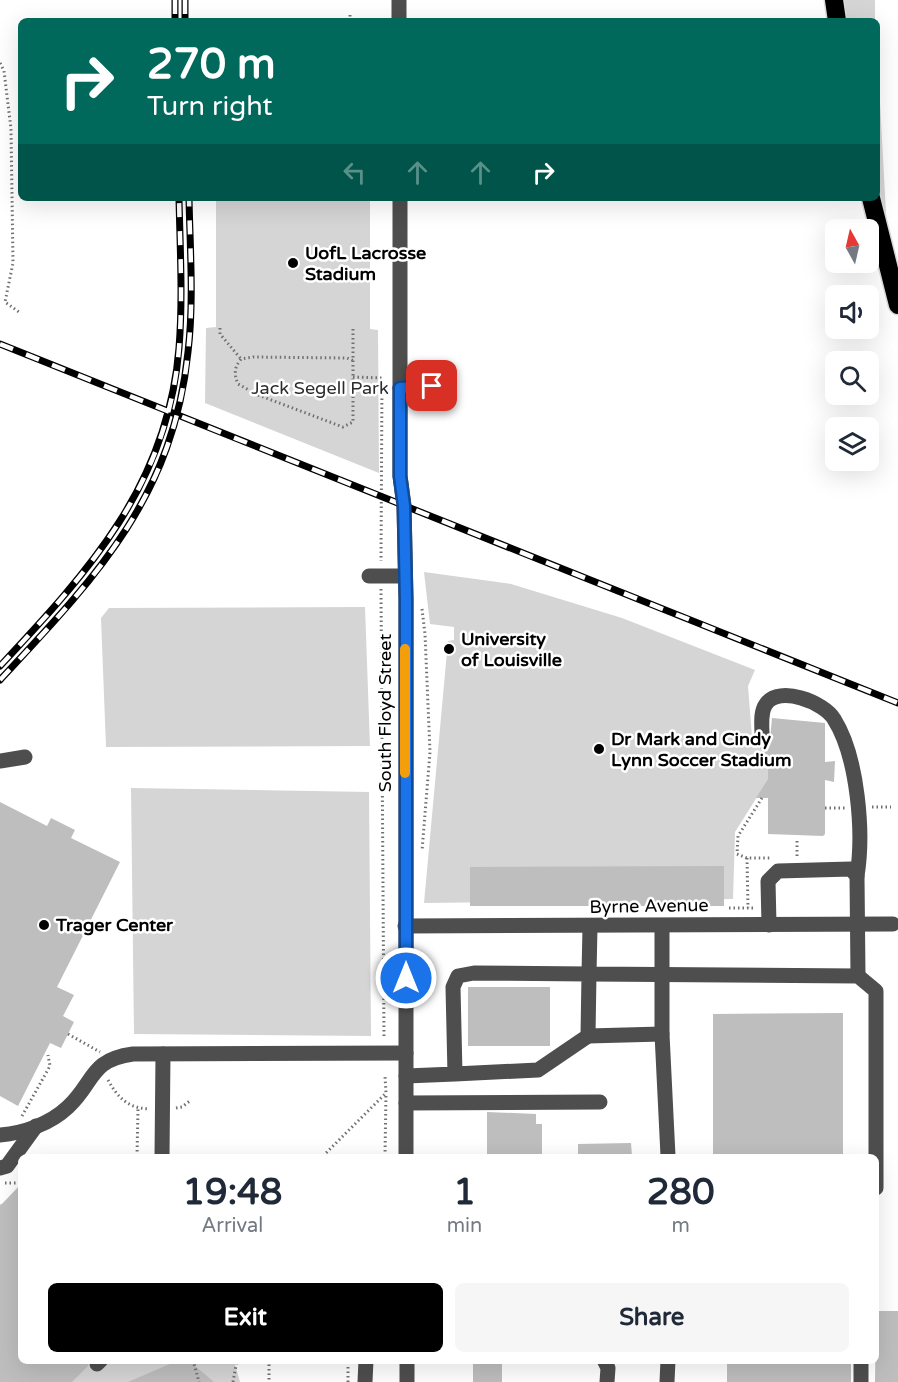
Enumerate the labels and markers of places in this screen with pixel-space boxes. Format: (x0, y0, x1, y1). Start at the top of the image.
place label: UofL Lacrosse Stadium (305, 242, 426, 285)
marker: UofL Lacrosse Stadium (286, 256, 300, 270)
pin (406, 360, 457, 411)
place label: University of Louisville (461, 628, 562, 671)
marker: University of Louisville (442, 642, 456, 656)
place label: Dr Mark and Cindy Lynn Soccer Stadium (611, 728, 792, 771)
marker: Dr Mark and Cindy Lynn Soccer Stadium (592, 742, 606, 756)
place label: Trager Center (55, 914, 174, 936)
marker: Trager Center (37, 918, 51, 932)

